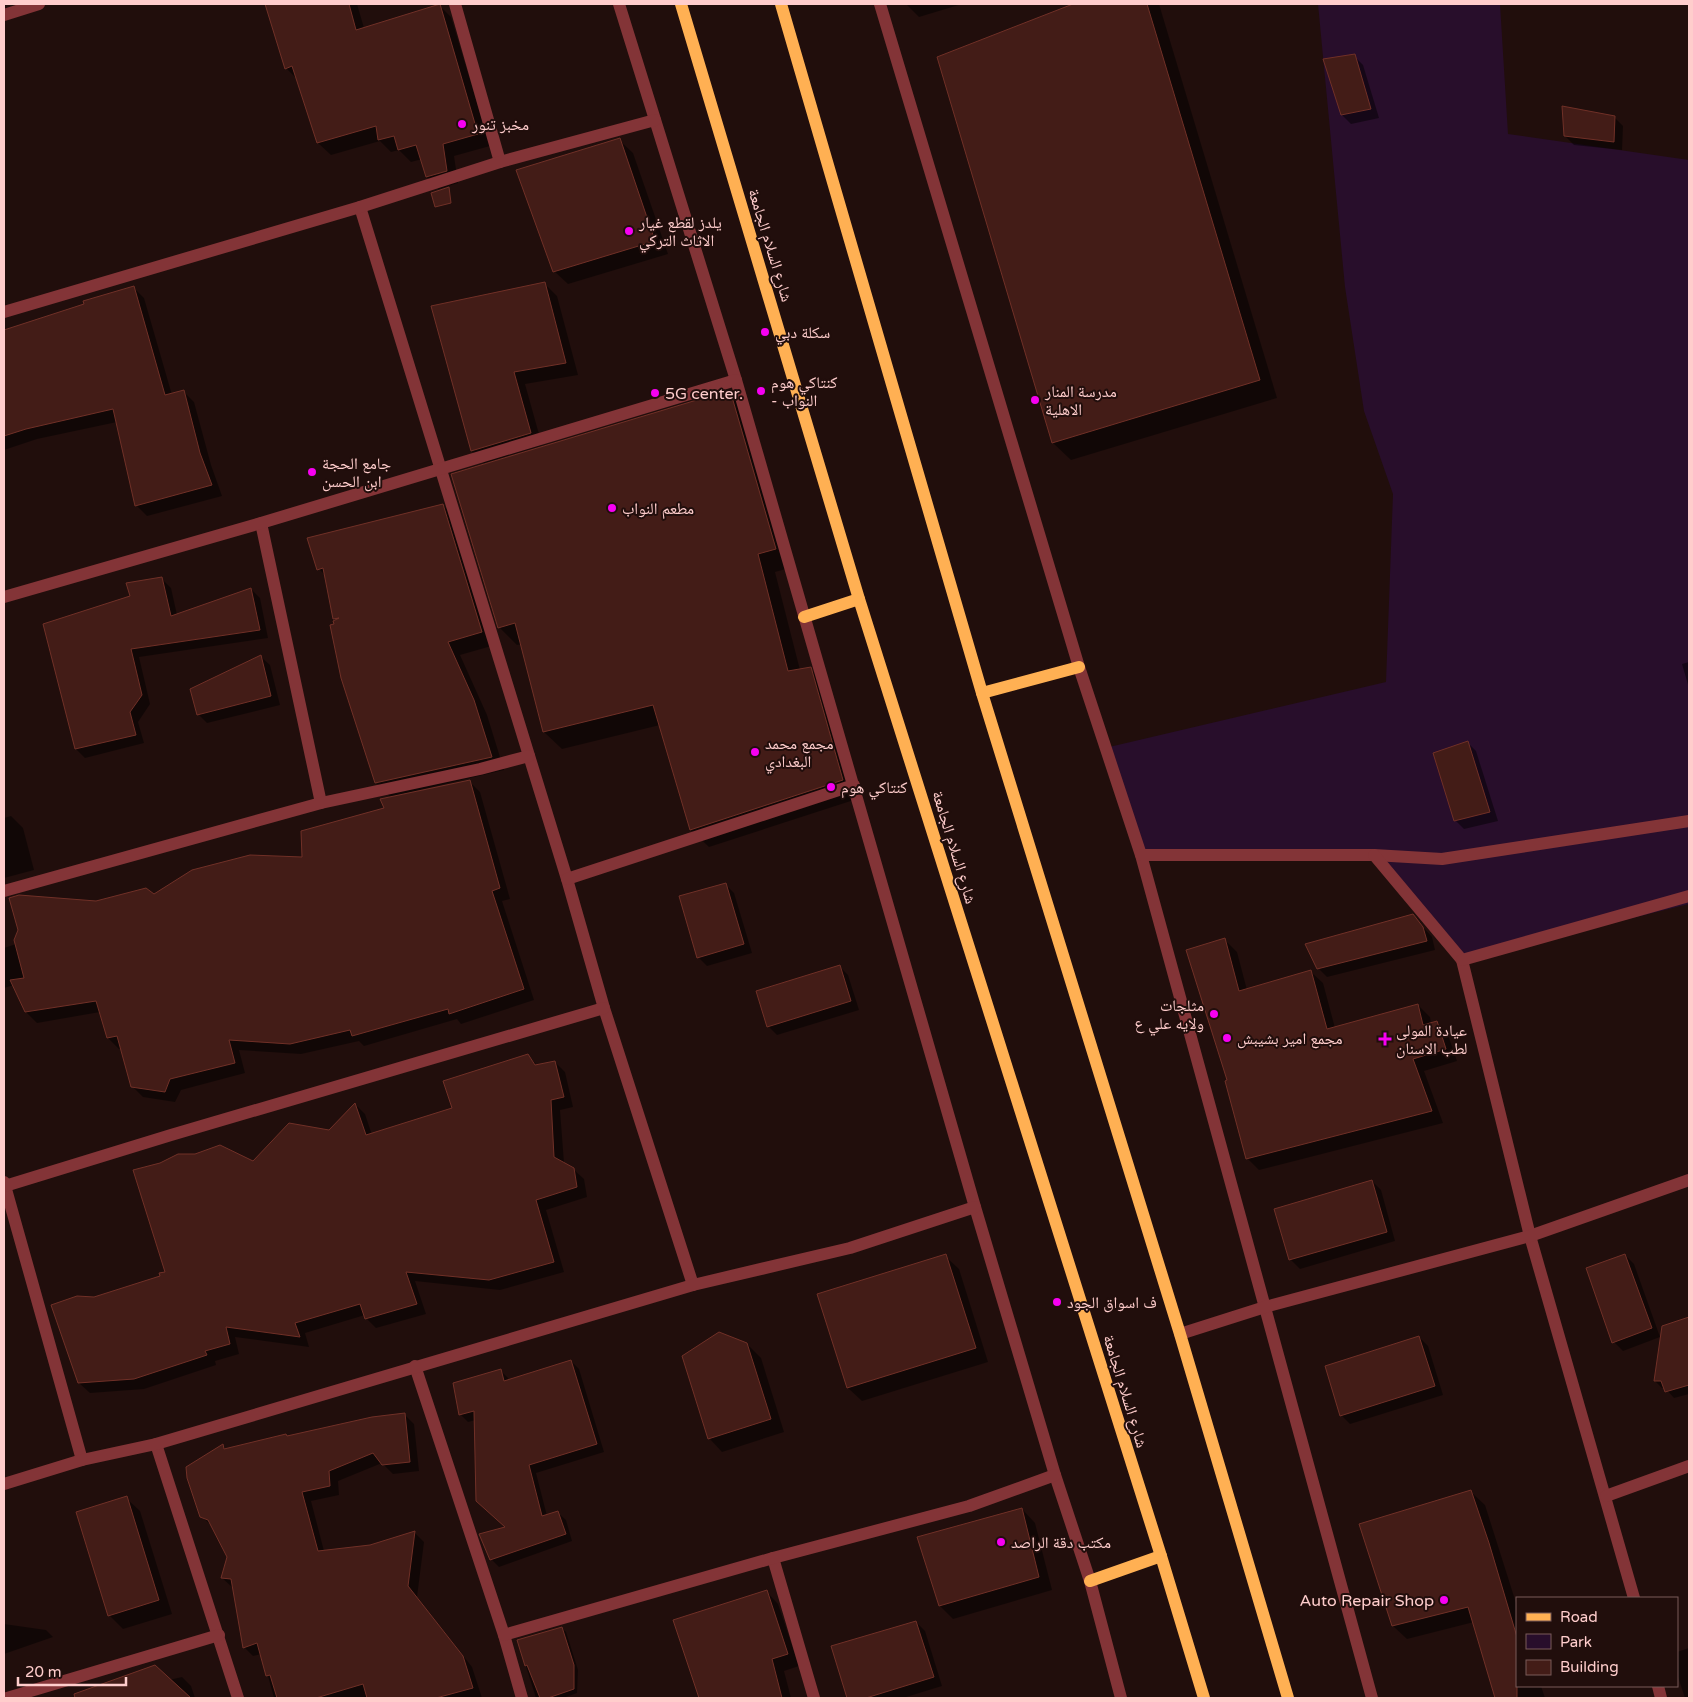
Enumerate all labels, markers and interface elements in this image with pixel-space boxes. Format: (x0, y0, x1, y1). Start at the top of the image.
place label: مخبز تنور (471, 115, 529, 135)
marker: مخبز تنور (456, 118, 468, 130)
street label: شارع السلام الجامعة (743, 186, 797, 304)
place label: يلدز لقطع غيار الاثاث التركي (638, 213, 722, 253)
marker: يلدز لقطع غيار الاثاث التركي (623, 225, 635, 237)
place label: سكلة دبي (775, 323, 830, 345)
marker: سكلة دبي (759, 326, 771, 338)
place label: كنتاكي هوم - النواب (771, 373, 838, 411)
place label: مدرسة المنار الاهلية (1044, 382, 1117, 420)
place label: 5G center. (665, 384, 743, 404)
marker: كنتاكي هوم - النواب (755, 385, 767, 397)
marker: 5G center. (649, 387, 661, 399)
marker: مدرسة المنار الاهلية (1029, 394, 1041, 406)
place label: جامع الحجة ابن الحسن (322, 454, 391, 492)
marker: جامع الحجة ابن الحسن (306, 466, 318, 478)
place label: مطعم النواب (622, 499, 694, 519)
marker: مطعم النواب (606, 502, 618, 514)
place label: مجمع محمد البغدادي (765, 734, 834, 774)
marker: مجمع محمد البغدادي (749, 746, 761, 758)
place label: كنتاكي هوم (841, 778, 908, 800)
marker: كنتاكي هوم (825, 781, 837, 793)
street label: شارع السلام الجامعة (927, 788, 981, 906)
place label: مثلجات ولايه علي ع (1135, 996, 1204, 1036)
marker: مثلجات ولايه علي ع (1208, 1008, 1220, 1020)
place label: عيادة المولى لطب الاسنان (1396, 1021, 1467, 1059)
place label: مجمع امير بشيبش (1237, 1029, 1343, 1049)
marker: مجمع امير بشيبش (1221, 1032, 1233, 1044)
marker: عيادة المولى لطب الاسنان (1378, 1032, 1392, 1046)
place label: ف اسواق الجود (1067, 1293, 1157, 1313)
marker: ف اسواق الجود (1051, 1296, 1063, 1308)
street label: شارع السلام الجامعة (1098, 1332, 1152, 1450)
place label: مكتب دقة الراصد (1011, 1533, 1111, 1553)
marker: مكتب دقة الراصد (995, 1536, 1007, 1548)
place label: Auto Repair Shop (1300, 1591, 1434, 1611)
marker: Auto Repair Shop (1438, 1594, 1450, 1606)
legend (1516, 1597, 1678, 1687)
text: Road (1560, 1608, 1598, 1626)
text: Park (1560, 1633, 1592, 1651)
scale bar (18, 1654, 125, 1686)
text: Building (1560, 1658, 1619, 1676)
text: 20 m (25, 1663, 62, 1681)

